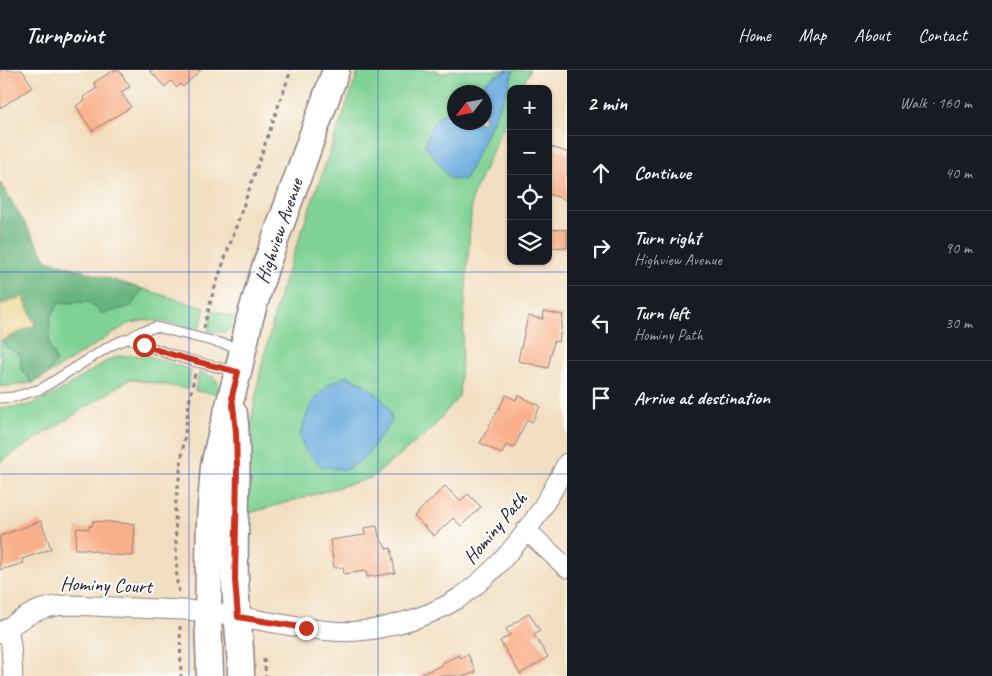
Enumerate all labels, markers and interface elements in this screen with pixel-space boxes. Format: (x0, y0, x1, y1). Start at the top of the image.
text: Turnpoint (25, 20, 104, 50)
text: Home (738, 24, 771, 46)
text: Map (799, 24, 826, 46)
text: About (854, 24, 890, 46)
text: Contact (918, 24, 967, 46)
north arrow (447, 85, 492, 130)
map controls (507, 85, 552, 265)
button: + (507, 85, 552, 130)
text: 2 min (587, 90, 627, 116)
text: Walk · 160 m (900, 93, 972, 113)
button: − (507, 130, 552, 175)
icon: ahead (587, 159, 615, 187)
text: Continue (634, 161, 691, 185)
text: 40 m (945, 163, 972, 183)
street label: Highview Avenue (249, 174, 309, 287)
button: locate (507, 175, 552, 220)
button: layers (507, 220, 552, 265)
text: Turn right (634, 226, 701, 250)
icon: right (587, 234, 615, 262)
text: 90 m (945, 238, 972, 258)
text: Highview Avenue (634, 250, 722, 270)
text: Turn left (634, 301, 689, 325)
icon: left (587, 309, 615, 337)
text: 30 m (945, 313, 972, 333)
text: Hominy Path (634, 325, 703, 345)
route start (133, 334, 156, 357)
icon: arrive (587, 384, 615, 412)
text: Arrive at destination (634, 386, 770, 410)
street label: Hominy Path (458, 486, 533, 569)
street label: Hominy Court (60, 571, 155, 599)
route end (295, 617, 318, 640)

